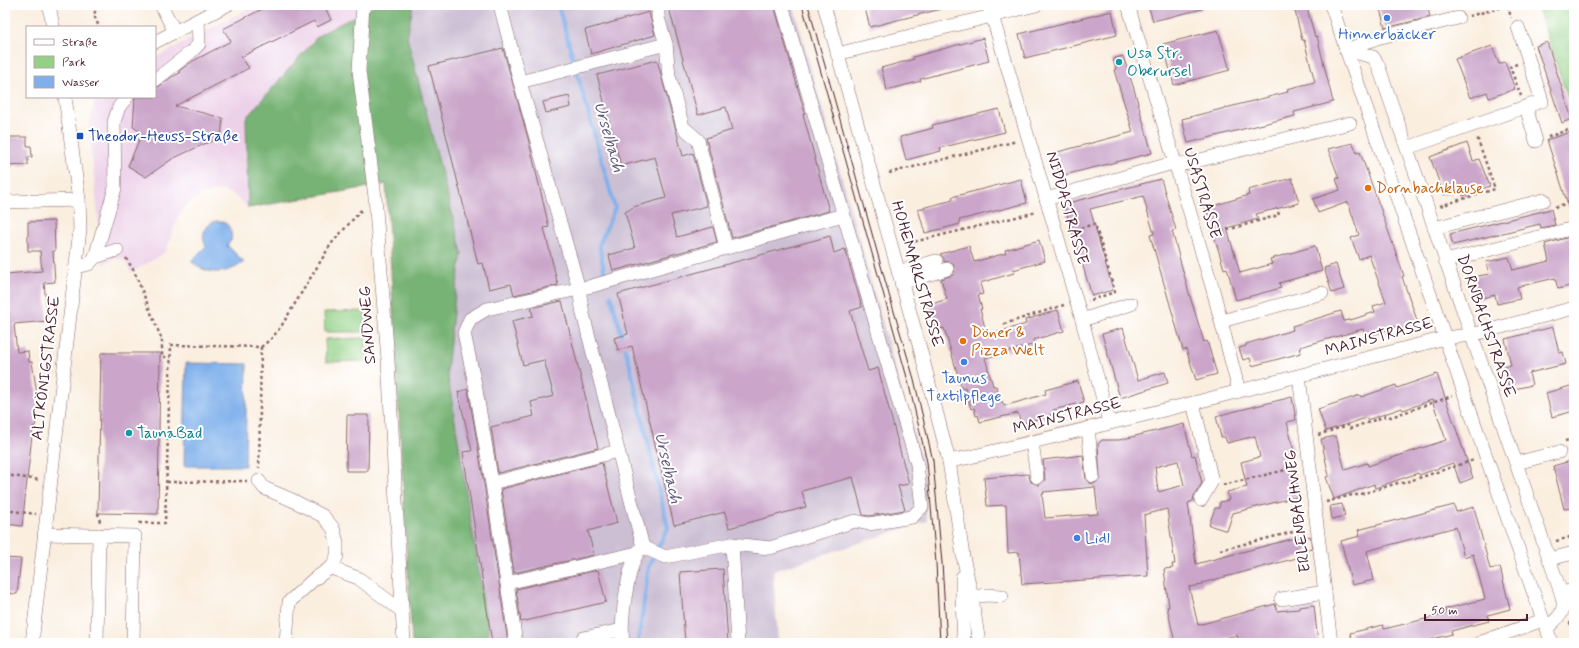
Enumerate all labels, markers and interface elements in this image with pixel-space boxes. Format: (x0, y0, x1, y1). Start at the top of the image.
marker: Hinnerbäcker (1382, 13, 1392, 23)
place label: Hinnerbäcker (1338, 24, 1436, 45)
legend (26, 26, 156, 98)
text: Straße (62, 35, 97, 51)
place label: Usa Str. Oberursel (1127, 43, 1192, 82)
text: Park (62, 55, 86, 71)
marker: Usa Str. Oberursel (1114, 57, 1124, 67)
text: Wasser (62, 75, 100, 91)
water label: Urselbach (588, 99, 630, 175)
place label: Theodor-Heuss-Straße (88, 126, 239, 147)
marker: Theodor-Heuss-Straße (75, 131, 85, 141)
street label: USASTRASSE (1178, 145, 1226, 241)
street label: NIDDASTRASSE (1041, 149, 1093, 267)
place label: Dornbachklause (1376, 178, 1484, 199)
marker: Dornbachklause (1363, 183, 1373, 193)
street label: HOHEMARKSTRASSE (886, 198, 948, 350)
street label: DORNBACHSTRASSE (1452, 252, 1520, 400)
street label: SANDWEG (355, 285, 381, 365)
street label: ALTKÖNIGSTRASSE (27, 295, 65, 441)
street label: MAINSTRASSE (1323, 312, 1435, 362)
place label: Döner & Pizza Welt (971, 322, 1046, 361)
marker: Döner & Pizza Welt (958, 336, 968, 346)
marker: Taunus Textilpflege (959, 357, 969, 367)
place label: Taunus Textilpflege (926, 368, 1002, 407)
street label: MAINSTRASSE (1011, 392, 1123, 440)
place label: TaunaBad (137, 423, 202, 444)
marker: TaunaBad (124, 428, 134, 438)
water label: Urselbach (649, 430, 687, 506)
street label: ERLENBACHWEG (1280, 448, 1316, 574)
place label: Lidl (1085, 528, 1110, 549)
marker: Lidl (1072, 533, 1082, 543)
scale bar (1425, 596, 1527, 622)
text: 50 m (1431, 603, 1458, 619)

